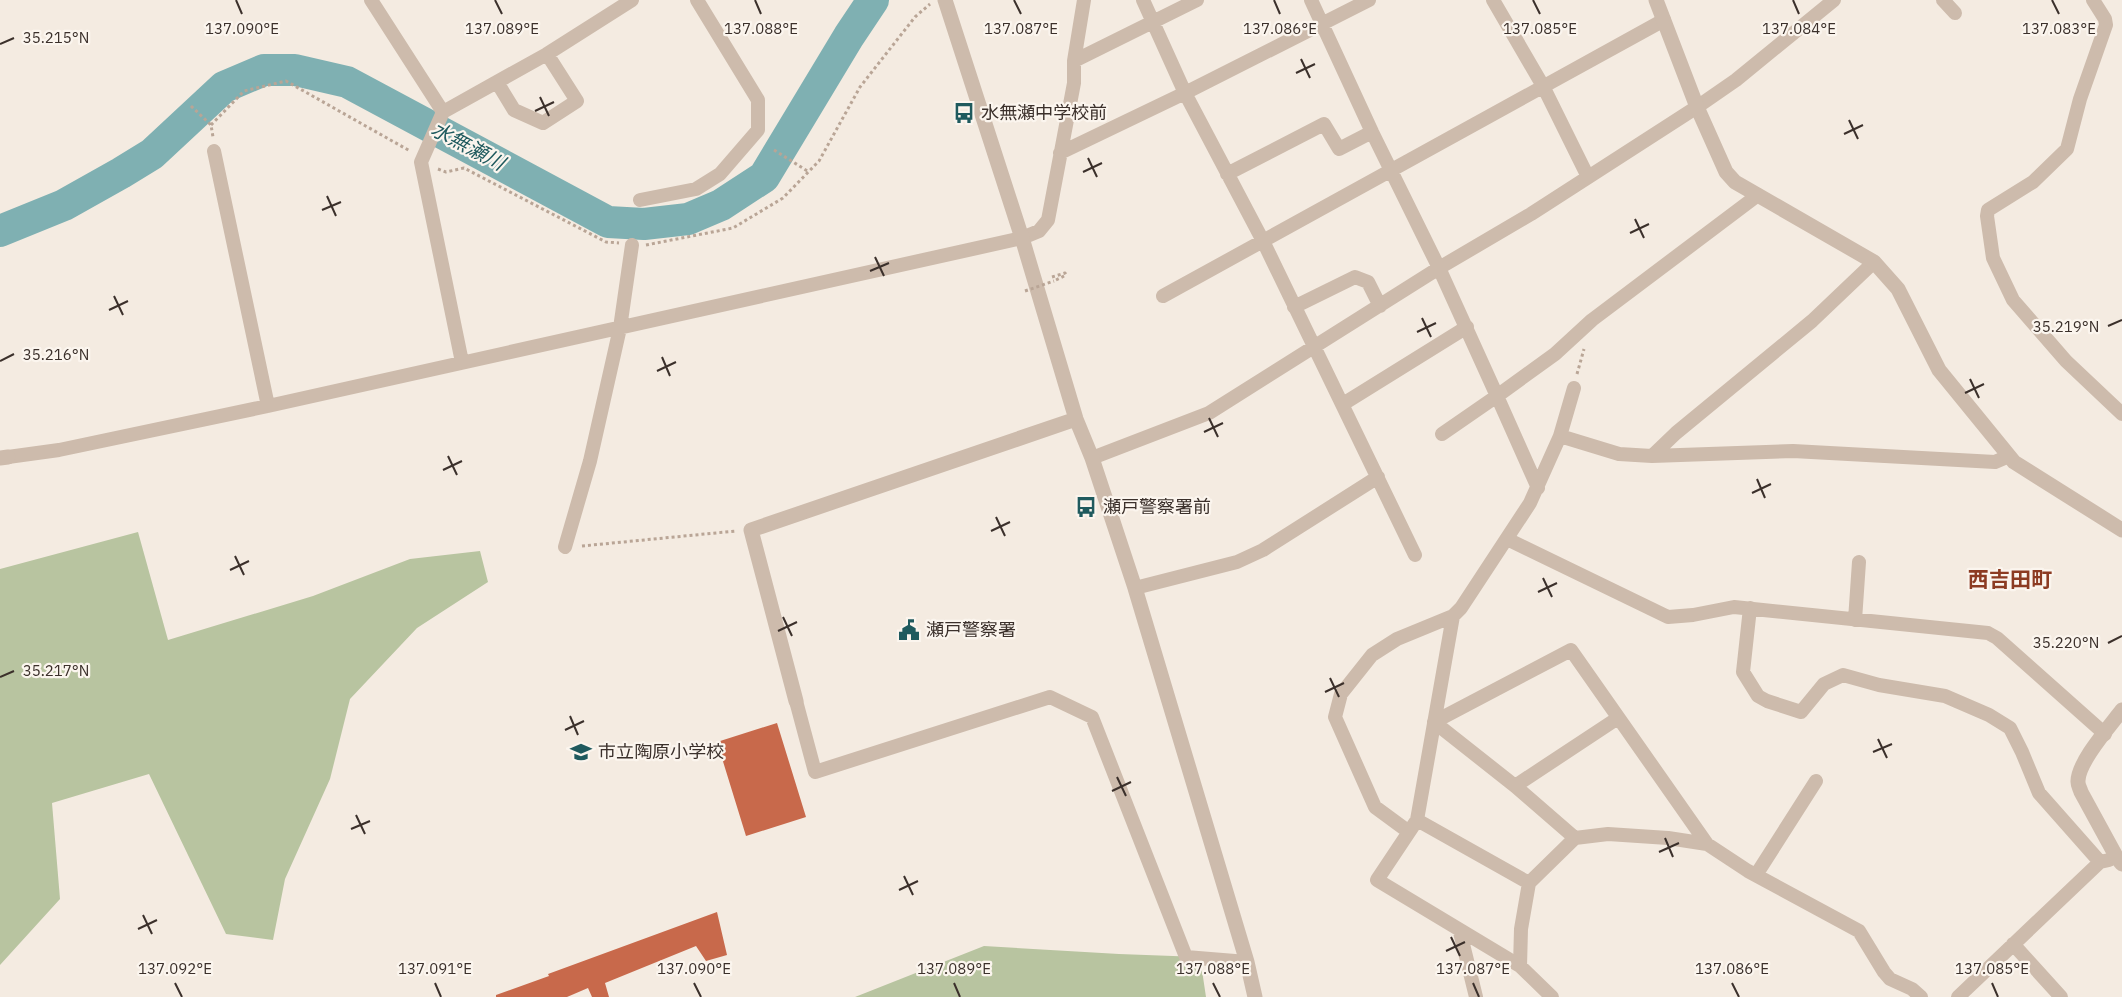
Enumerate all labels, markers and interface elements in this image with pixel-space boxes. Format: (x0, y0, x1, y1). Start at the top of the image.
text: 137.090°E (205, 19, 279, 38)
text: 137.089°E (465, 19, 539, 38)
text: 137.088°E (724, 19, 798, 38)
text: 137.087°E (984, 19, 1058, 38)
text: 137.086°E (1243, 19, 1317, 38)
text: 137.085°E (1503, 19, 1577, 38)
text: 137.084°E (1762, 19, 1836, 38)
text: 137.083°E (2022, 19, 2096, 38)
text: 35.215°N (23, 28, 89, 47)
bus stop icon: 水無瀬中学校前 (952, 101, 976, 125)
place label: 水無瀬中学校前 (981, 101, 1107, 124)
water label: 水無瀬川 (427, 115, 512, 177)
text: 35.219°N (2033, 317, 2099, 336)
text: 35.216°N (23, 345, 89, 364)
bus stop icon: 瀬戸警察署前 (1074, 495, 1098, 519)
place label: 瀬戸警察署前 (1103, 495, 1211, 518)
district label: 西吉田町 (1968, 565, 2052, 593)
public building icon: 瀬戸警察署 (897, 618, 921, 642)
place label: 瀬戸警察署 (926, 618, 1016, 641)
text: 35.220°N (2033, 633, 2099, 652)
text: 35.217°N (23, 661, 89, 680)
school or university icon: 市立陶原小学校 (569, 740, 593, 764)
place label: 市立陶原小学校 (598, 740, 724, 763)
text: 137.092°E (138, 959, 212, 978)
text: 137.091°E (398, 959, 472, 978)
text: 137.090°E (657, 959, 731, 978)
text: 137.089°E (917, 959, 991, 978)
text: 137.088°E (1176, 959, 1250, 978)
text: 137.087°E (1436, 959, 1510, 978)
text: 137.086°E (1695, 959, 1769, 978)
text: 137.085°E (1955, 959, 2029, 978)

